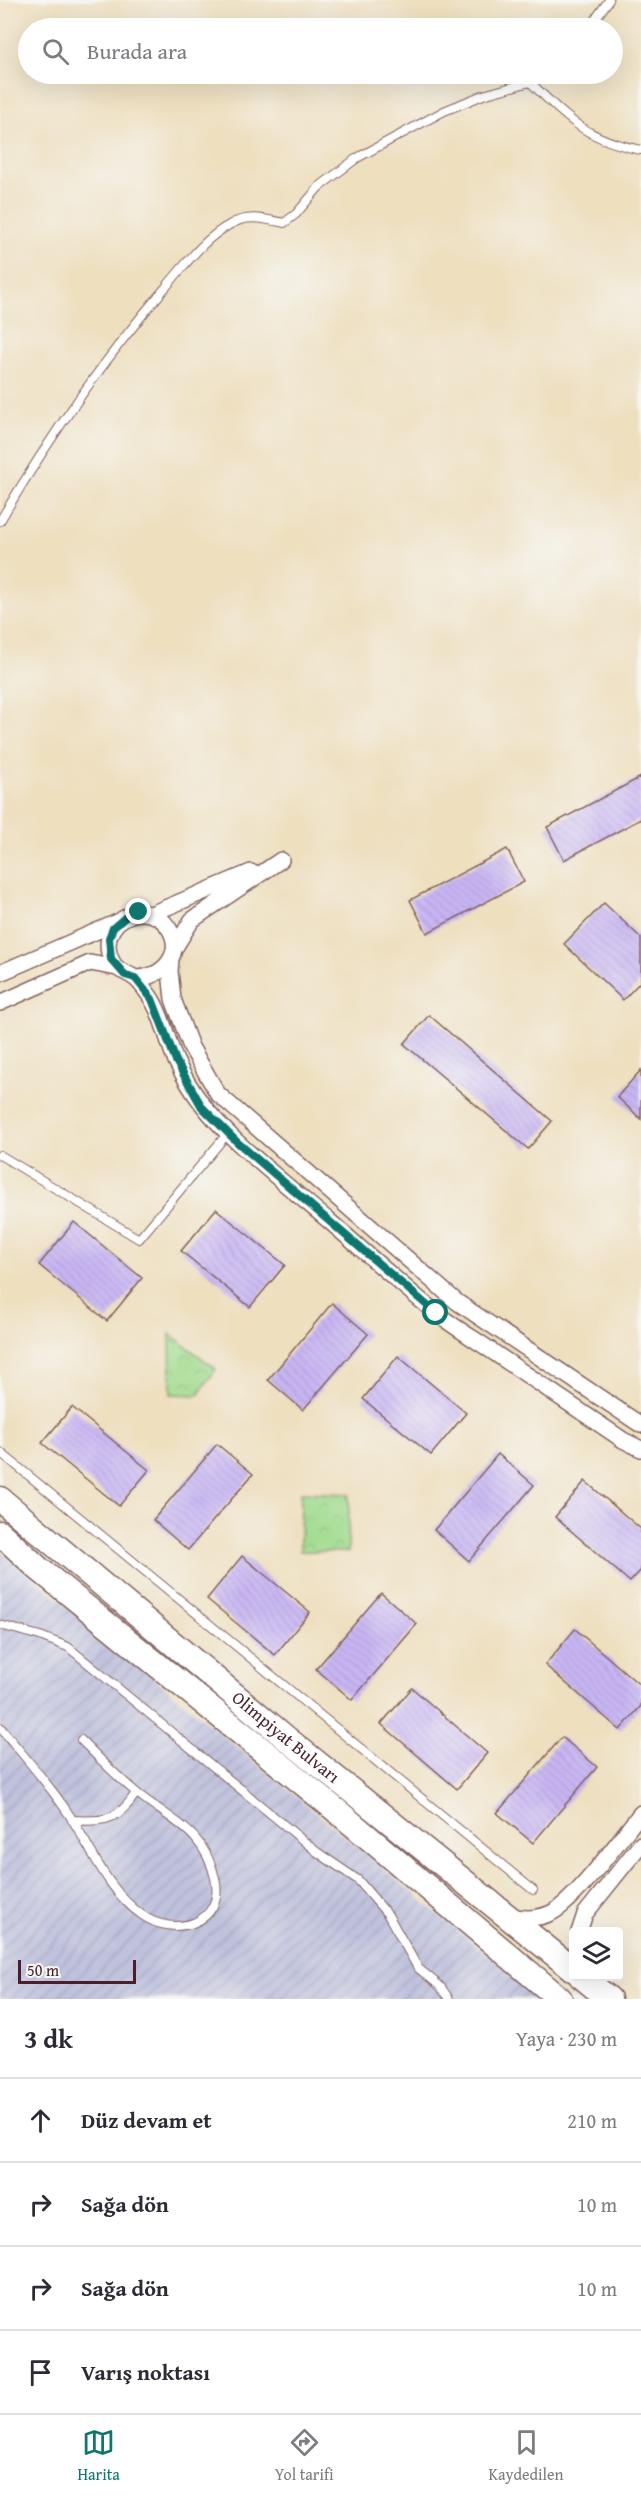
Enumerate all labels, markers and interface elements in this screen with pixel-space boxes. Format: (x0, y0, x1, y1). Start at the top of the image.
search box (18, 18, 623, 84)
icon: search (39, 35, 72, 68)
text: Burada ara (87, 35, 187, 67)
route end (125, 898, 151, 924)
route start (422, 1299, 448, 1325)
street label: Olimpiyat Bulvarı (226, 1684, 346, 1789)
map controls (569, 1927, 623, 1981)
button: layers (569, 1927, 623, 1981)
scale bar (18, 1957, 136, 1984)
text: 50 m (27, 1958, 59, 1982)
text: 3 dk (24, 2019, 73, 2058)
text: Yaya · 230 m (516, 2024, 617, 2053)
icon: ahead (24, 2104, 57, 2137)
text: Düz devam et (81, 2104, 212, 2136)
text: 210 m (567, 2106, 617, 2135)
icon: right (24, 2188, 57, 2221)
text: Sağa dön (81, 2188, 169, 2220)
text: 10 m (577, 2190, 617, 2219)
icon: right (24, 2272, 57, 2305)
text: Sağa dön (81, 2272, 169, 2304)
text: 10 m (577, 2274, 617, 2303)
icon: arrive (24, 2356, 57, 2389)
text: Varış noktası (81, 2356, 210, 2388)
tab: Harita (77, 2426, 120, 2486)
tab: Yol tarifi (275, 2426, 334, 2486)
tab: Kaydedilen (488, 2426, 564, 2486)

